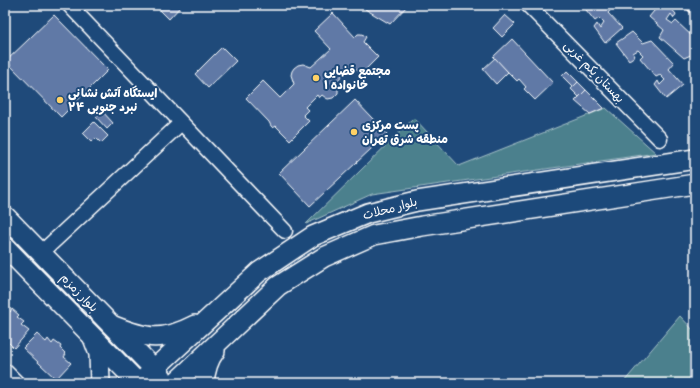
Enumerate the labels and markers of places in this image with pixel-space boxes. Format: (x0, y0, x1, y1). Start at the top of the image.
place label: مجتمع قضایی خانواده ۱ (324, 64, 391, 93)
marker: مجتمع قضایی خانواده ۱ (311, 73, 321, 83)
place label: ایستگاه آتش نشانی ۲۴ نبرد جنوبی (68, 85, 157, 115)
marker: ایستگاه آتش نشانی ۲۴ نبرد جنوبی (55, 95, 65, 105)
place label: پست مرکزی منطقه شرق تهران (362, 118, 448, 147)
marker: پست مرکزی منطقه شرق تهران (349, 127, 359, 137)

